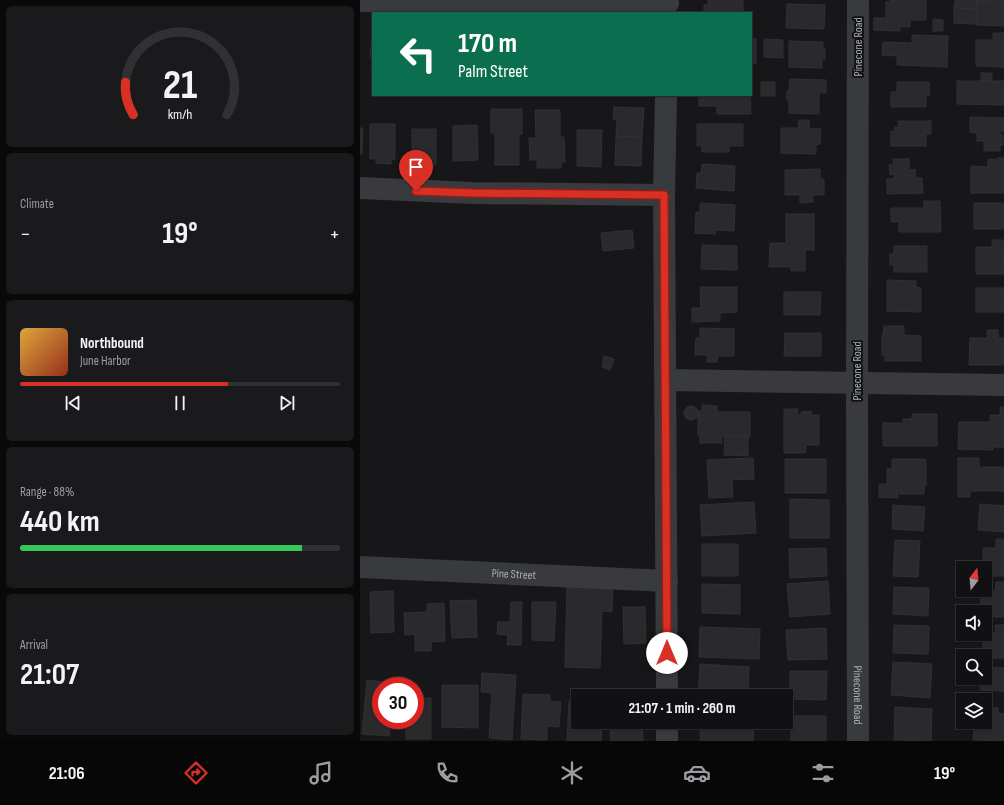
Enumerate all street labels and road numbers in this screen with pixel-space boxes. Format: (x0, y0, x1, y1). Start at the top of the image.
street label: Pinecone Road (851, 18, 866, 76)
street label: Pinecone Road (850, 342, 865, 400)
street label: Pine Street (491, 566, 537, 583)
street label: Pinecone Road (850, 666, 865, 724)

